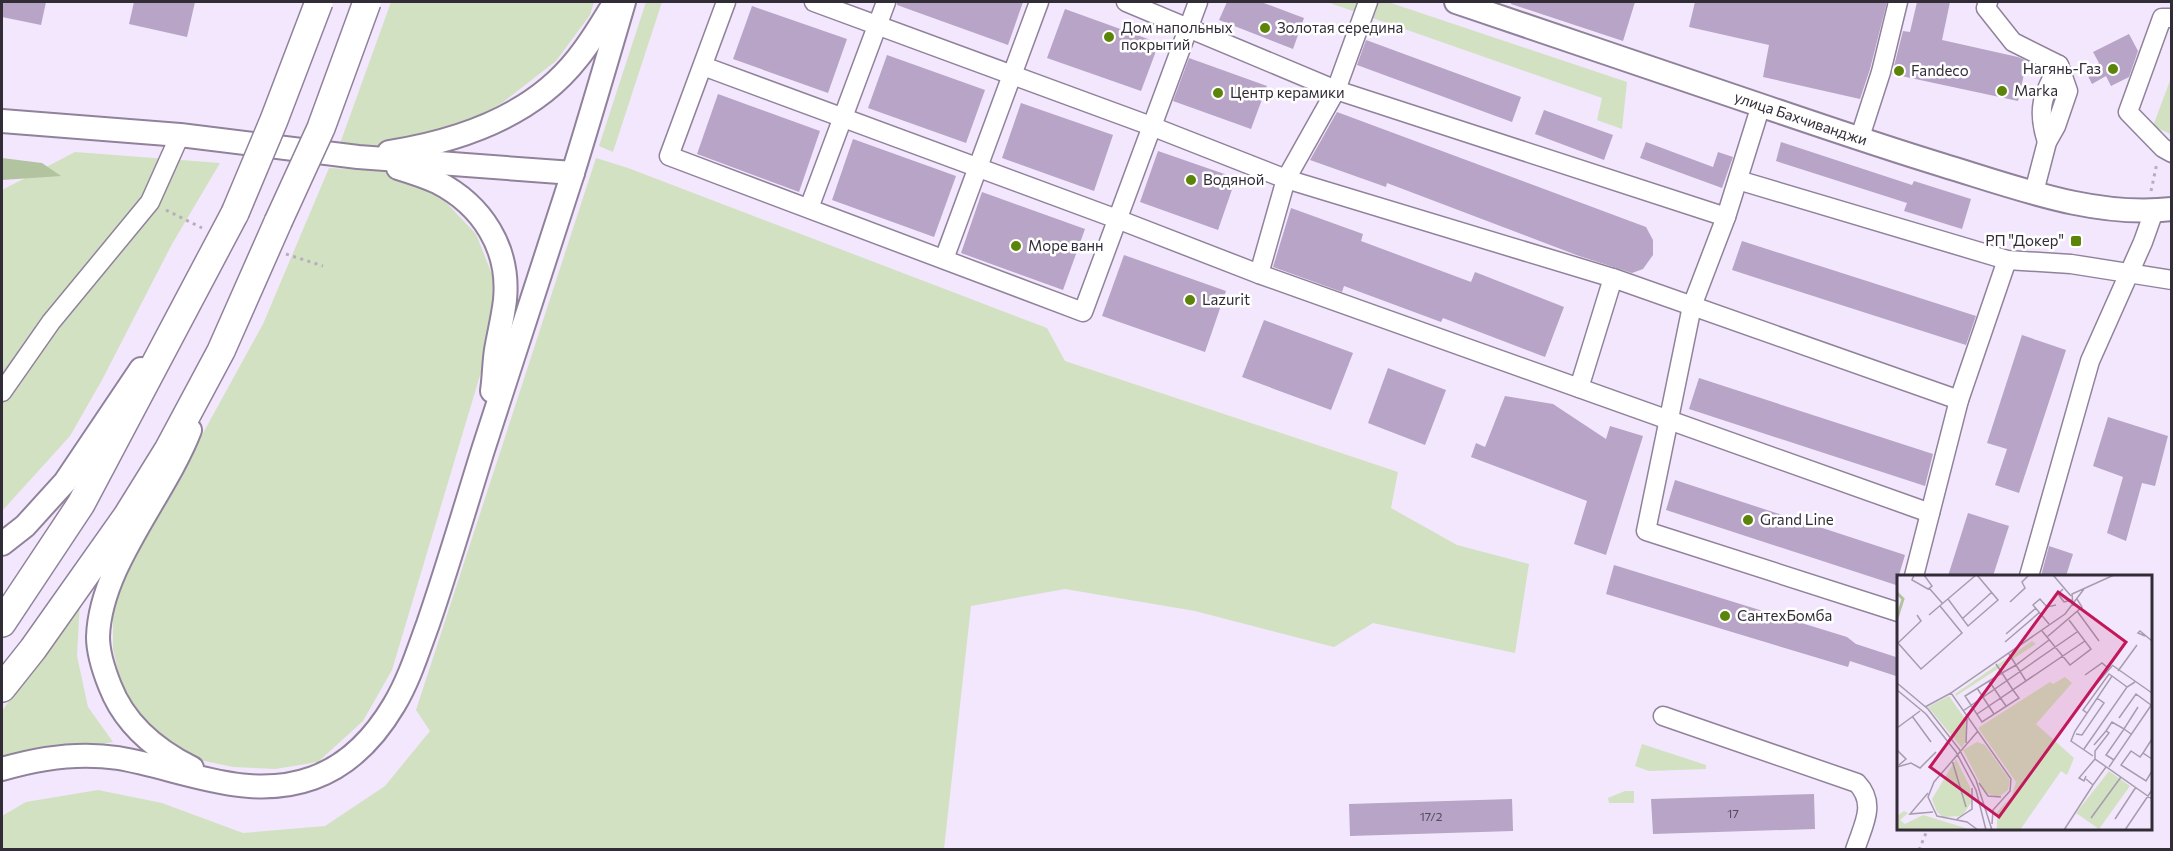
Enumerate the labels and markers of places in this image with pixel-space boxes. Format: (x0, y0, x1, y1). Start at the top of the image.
place label: Дом напольных покрытий (1121, 18, 1233, 53)
place label: Золотая середина (1277, 18, 1403, 36)
marker: Золотая середина (1258, 21, 1272, 35)
marker: Дом напольных покрытий (1102, 30, 1116, 44)
place label: Нагянь-Газ (2023, 59, 2101, 77)
place label: Fandeco (1911, 61, 1969, 79)
marker: Нагянь-Газ (2106, 62, 2120, 76)
marker: Fandeco (1892, 64, 1906, 78)
place label: Marka (2014, 81, 2058, 99)
place label: Центр керамики (1230, 83, 1345, 101)
marker: Marka (1995, 84, 2009, 98)
marker: Центр керамики (1211, 86, 1225, 100)
place label: Водяной (1203, 170, 1264, 188)
marker: Водяной (1184, 173, 1198, 187)
place label: РП "Докер" (1985, 231, 2064, 249)
marker: РП "Докер" (2069, 234, 2083, 248)
place label: Море ванн (1028, 236, 1104, 254)
marker: Море ванн (1009, 239, 1023, 253)
place label: Lazurit (1202, 290, 1250, 308)
marker: Lazurit (1183, 293, 1197, 307)
place label: Grand Line (1760, 510, 1834, 528)
marker: Grand Line (1741, 513, 1755, 527)
place label: СантехБомба (1737, 606, 1832, 624)
marker: СантехБомба (1718, 609, 1732, 623)

